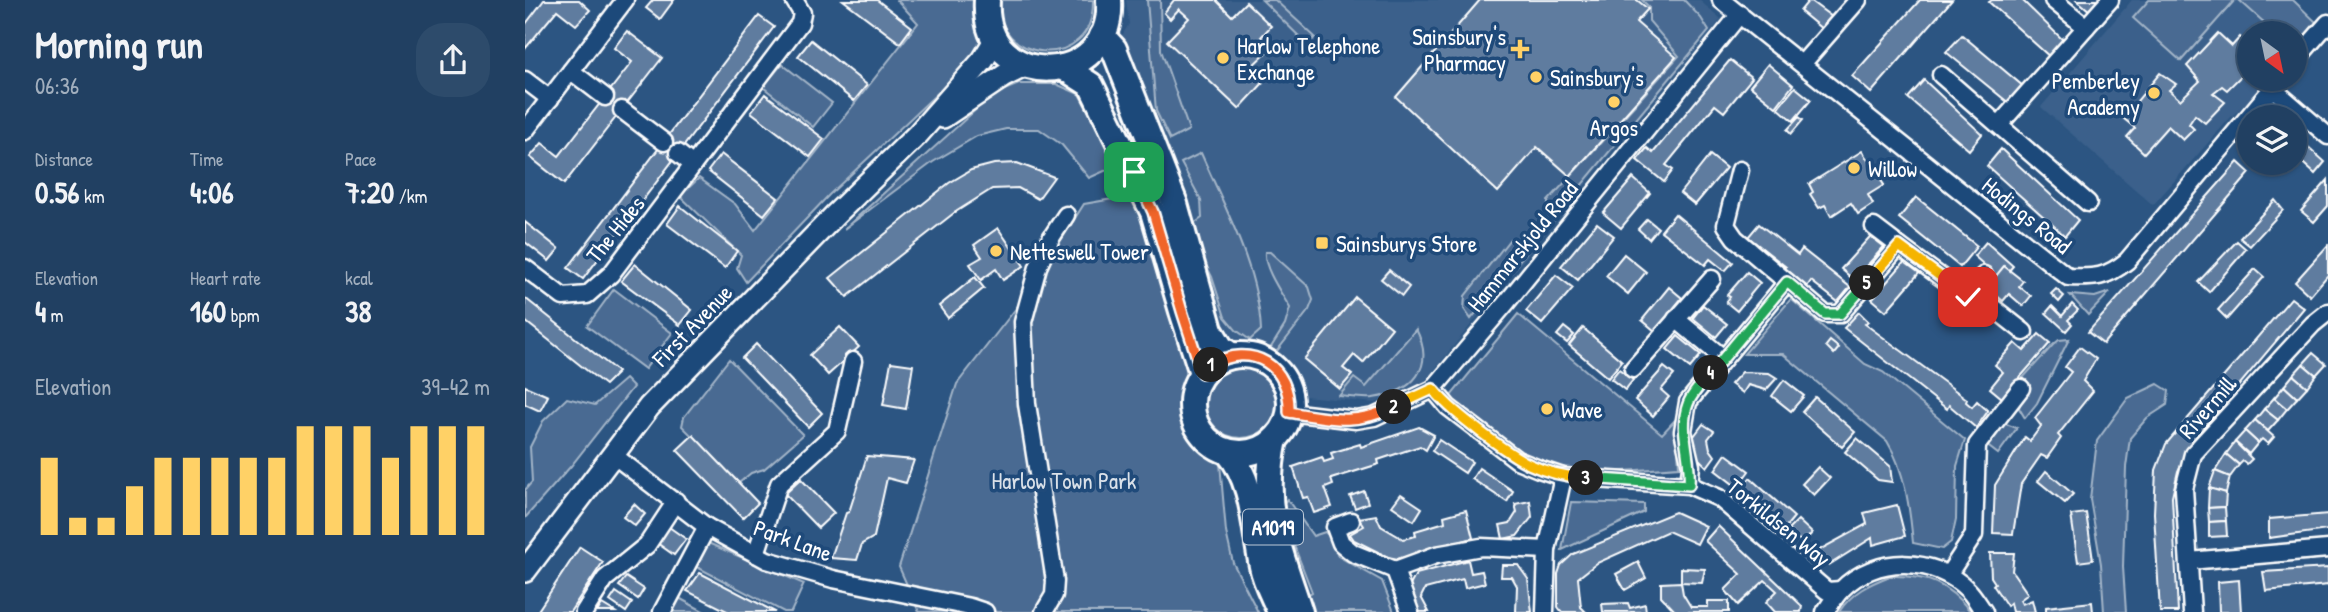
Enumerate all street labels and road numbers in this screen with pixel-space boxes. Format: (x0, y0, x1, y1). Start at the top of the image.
street label: Hodings Road (1976, 169, 2078, 261)
street label: Hammarskjold Road (1460, 174, 1584, 318)
street label: The Hides (578, 189, 652, 269)
street label: First Avenue (644, 277, 739, 374)
street label: Rivermill (2171, 368, 2244, 445)
street label: Torkildsen Way (1721, 471, 1838, 574)
road number: A1019 (1243, 510, 1303, 544)
street label: Park Lane (750, 512, 836, 568)

